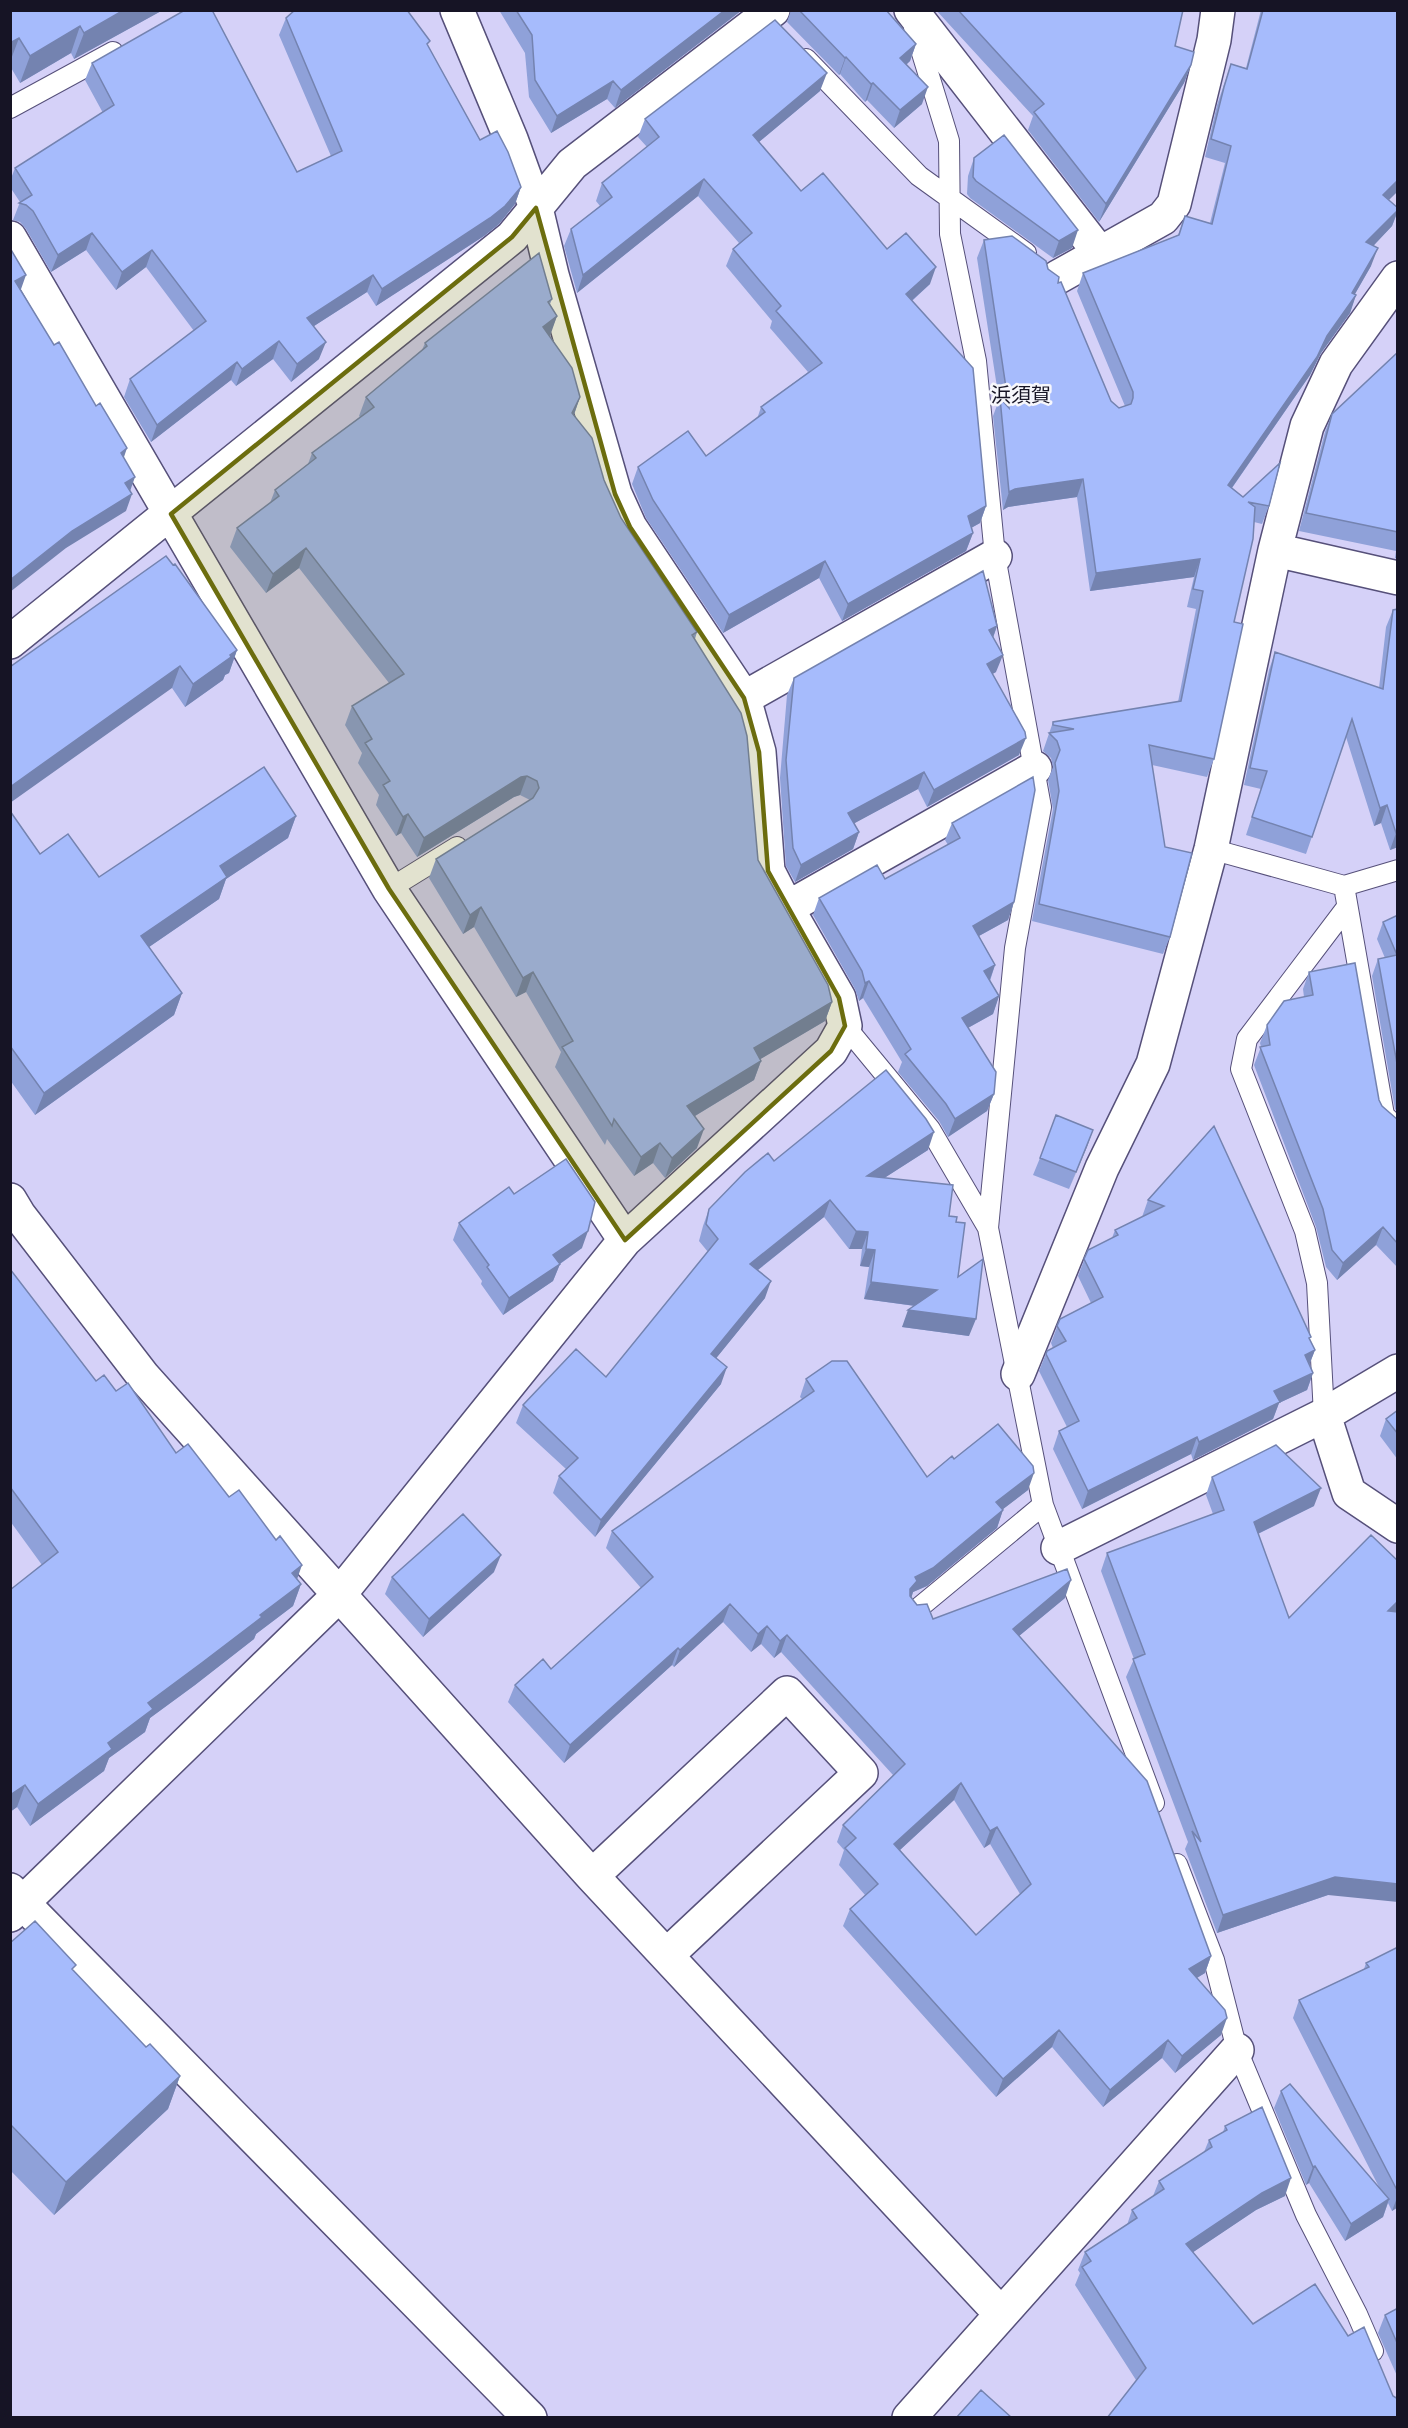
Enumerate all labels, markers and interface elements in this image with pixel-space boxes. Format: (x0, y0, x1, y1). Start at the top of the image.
district label: 浜須賀 (991, 381, 1051, 408)

